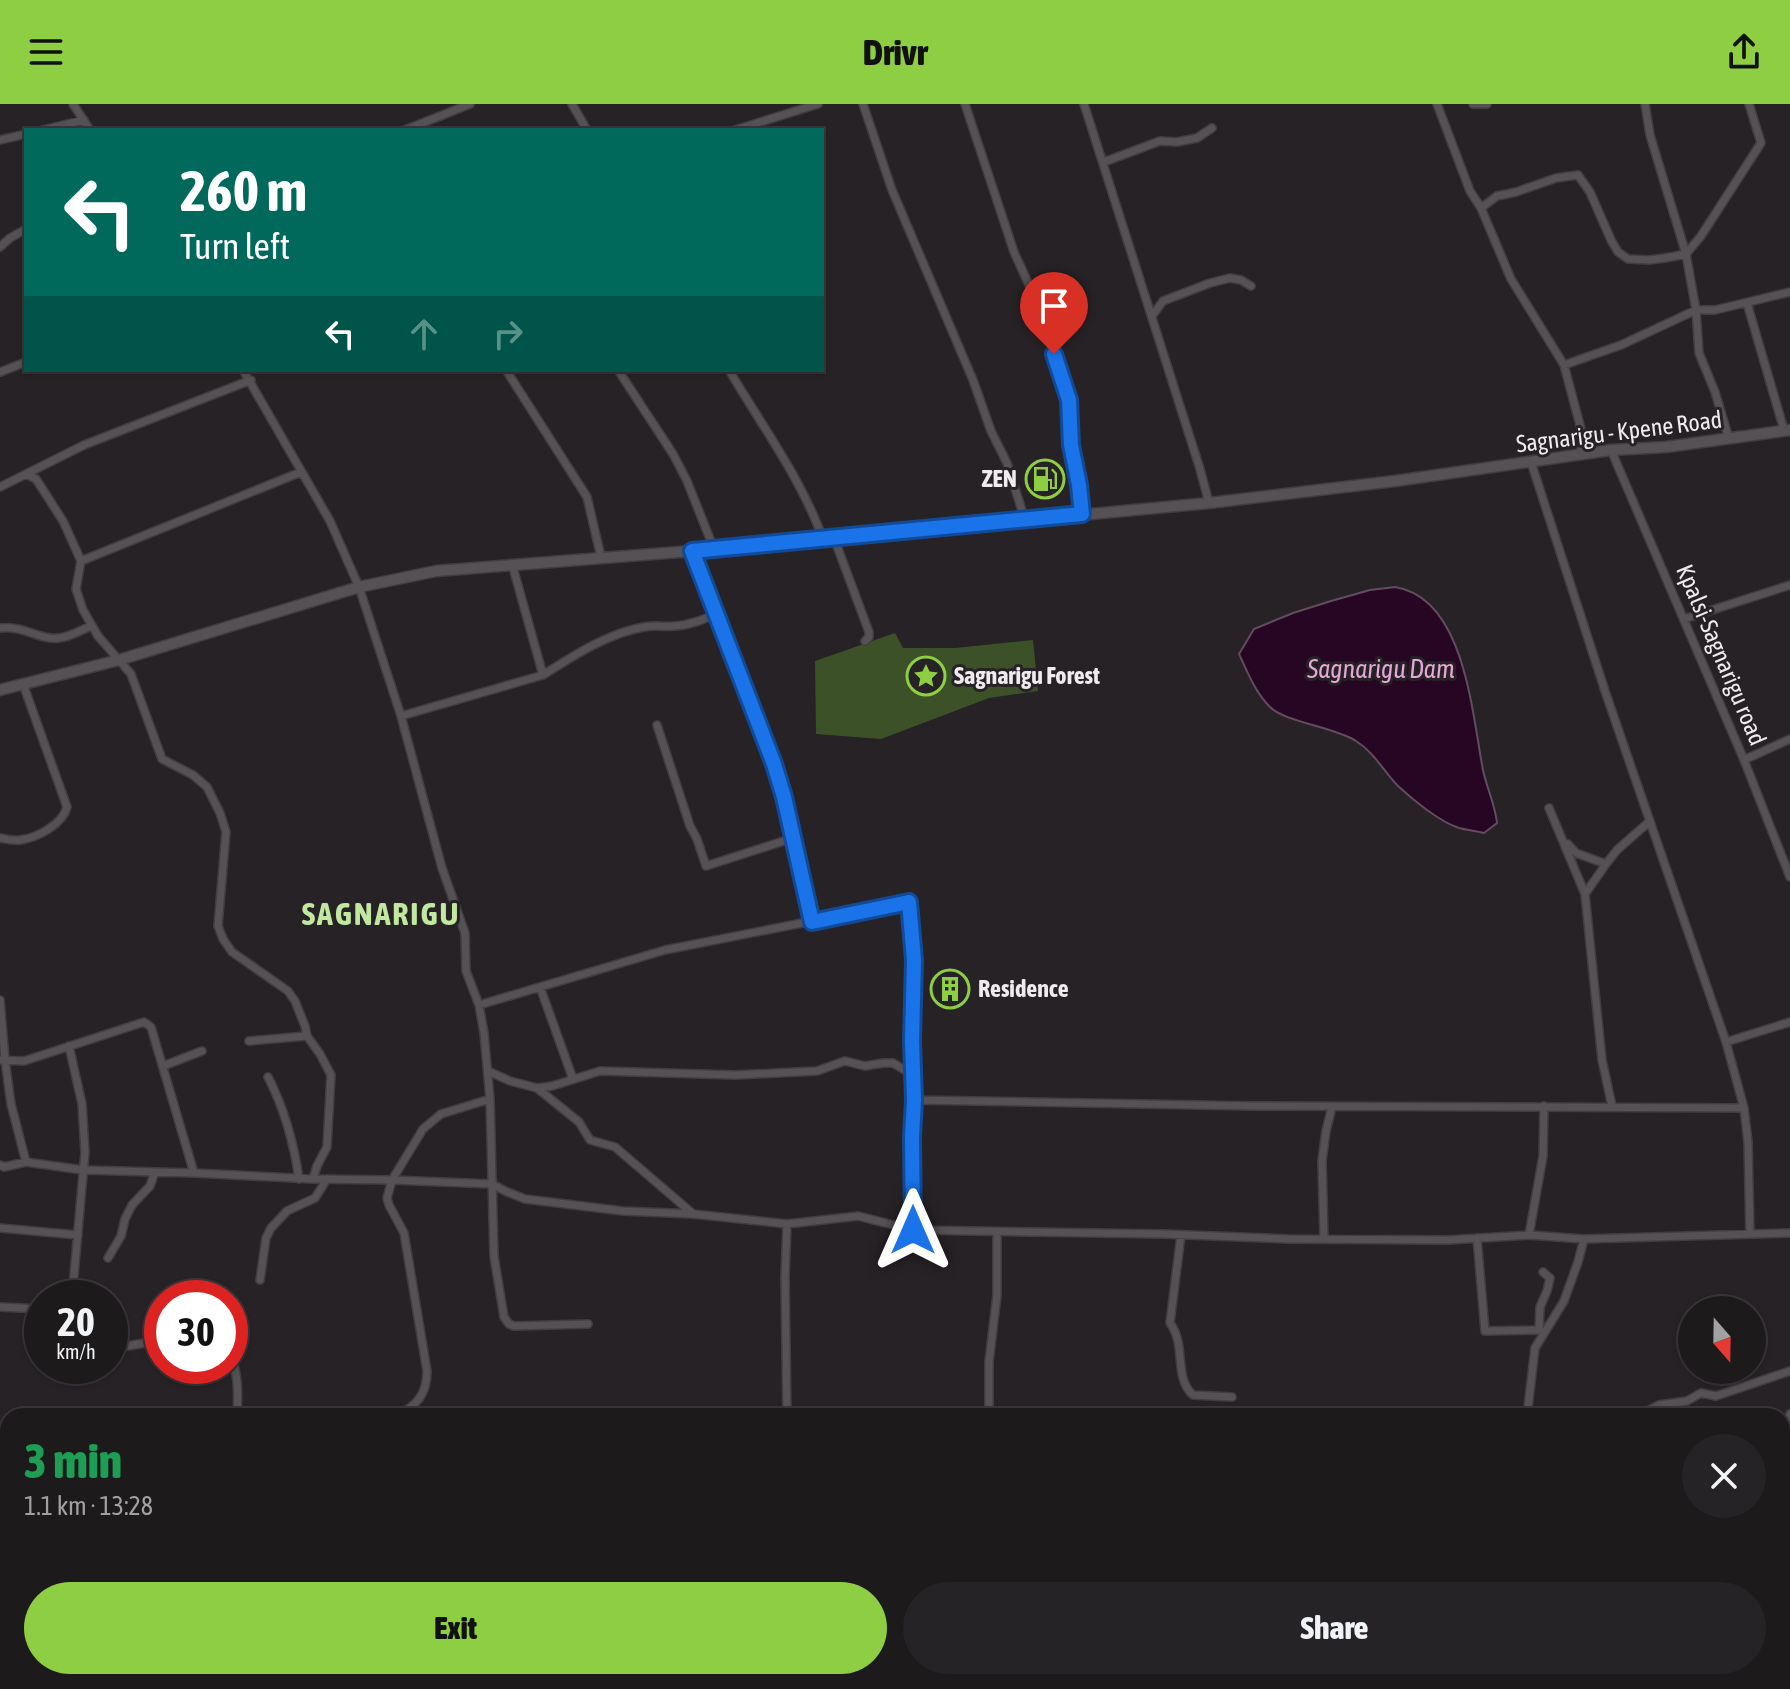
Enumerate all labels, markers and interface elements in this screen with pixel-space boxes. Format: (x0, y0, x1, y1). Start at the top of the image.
icon: menu (24, 30, 68, 74)
icon: share (1722, 30, 1766, 74)
text: Drivr (863, 31, 927, 73)
text: 260 m (180, 159, 307, 223)
icon: left (48, 160, 152, 264)
text: Turn left (180, 225, 290, 267)
pin (1020, 272, 1088, 354)
icon: arrive (1032, 284, 1076, 328)
icon: left (318, 312, 362, 356)
icon: ahead (402, 312, 446, 356)
icon: right (486, 312, 530, 356)
street label: Sagnarigu - Kpene Road (1515, 405, 1723, 458)
fuel station icon: ZEN (1024, 458, 1066, 500)
place label: ZEN (982, 465, 1017, 492)
street label: Kpalsi-Sagnarigu road (1671, 560, 1772, 749)
water label: Sagnarigu Dam (1306, 654, 1455, 684)
place icon: Sagnarigu Forest (905, 655, 947, 697)
place label: Sagnarigu Forest (954, 662, 1100, 689)
district label: SAGNARIGU (302, 895, 460, 932)
building icon: Residence (929, 968, 971, 1010)
place label: Residence (978, 975, 1069, 1002)
position arrow (871, 1188, 955, 1272)
speed limit sign: 30 (144, 1280, 248, 1384)
north arrow (1678, 1296, 1766, 1384)
map controls (1678, 1296, 1766, 1384)
text: 20 (57, 1299, 95, 1344)
text: km/h (56, 1340, 96, 1363)
text: 3 min (24, 1433, 122, 1488)
button: close (1682, 1434, 1766, 1518)
text: 1.1 km · 13:28 (24, 1491, 153, 1521)
button: Exit (24, 1582, 887, 1674)
button: Share (903, 1582, 1766, 1674)

